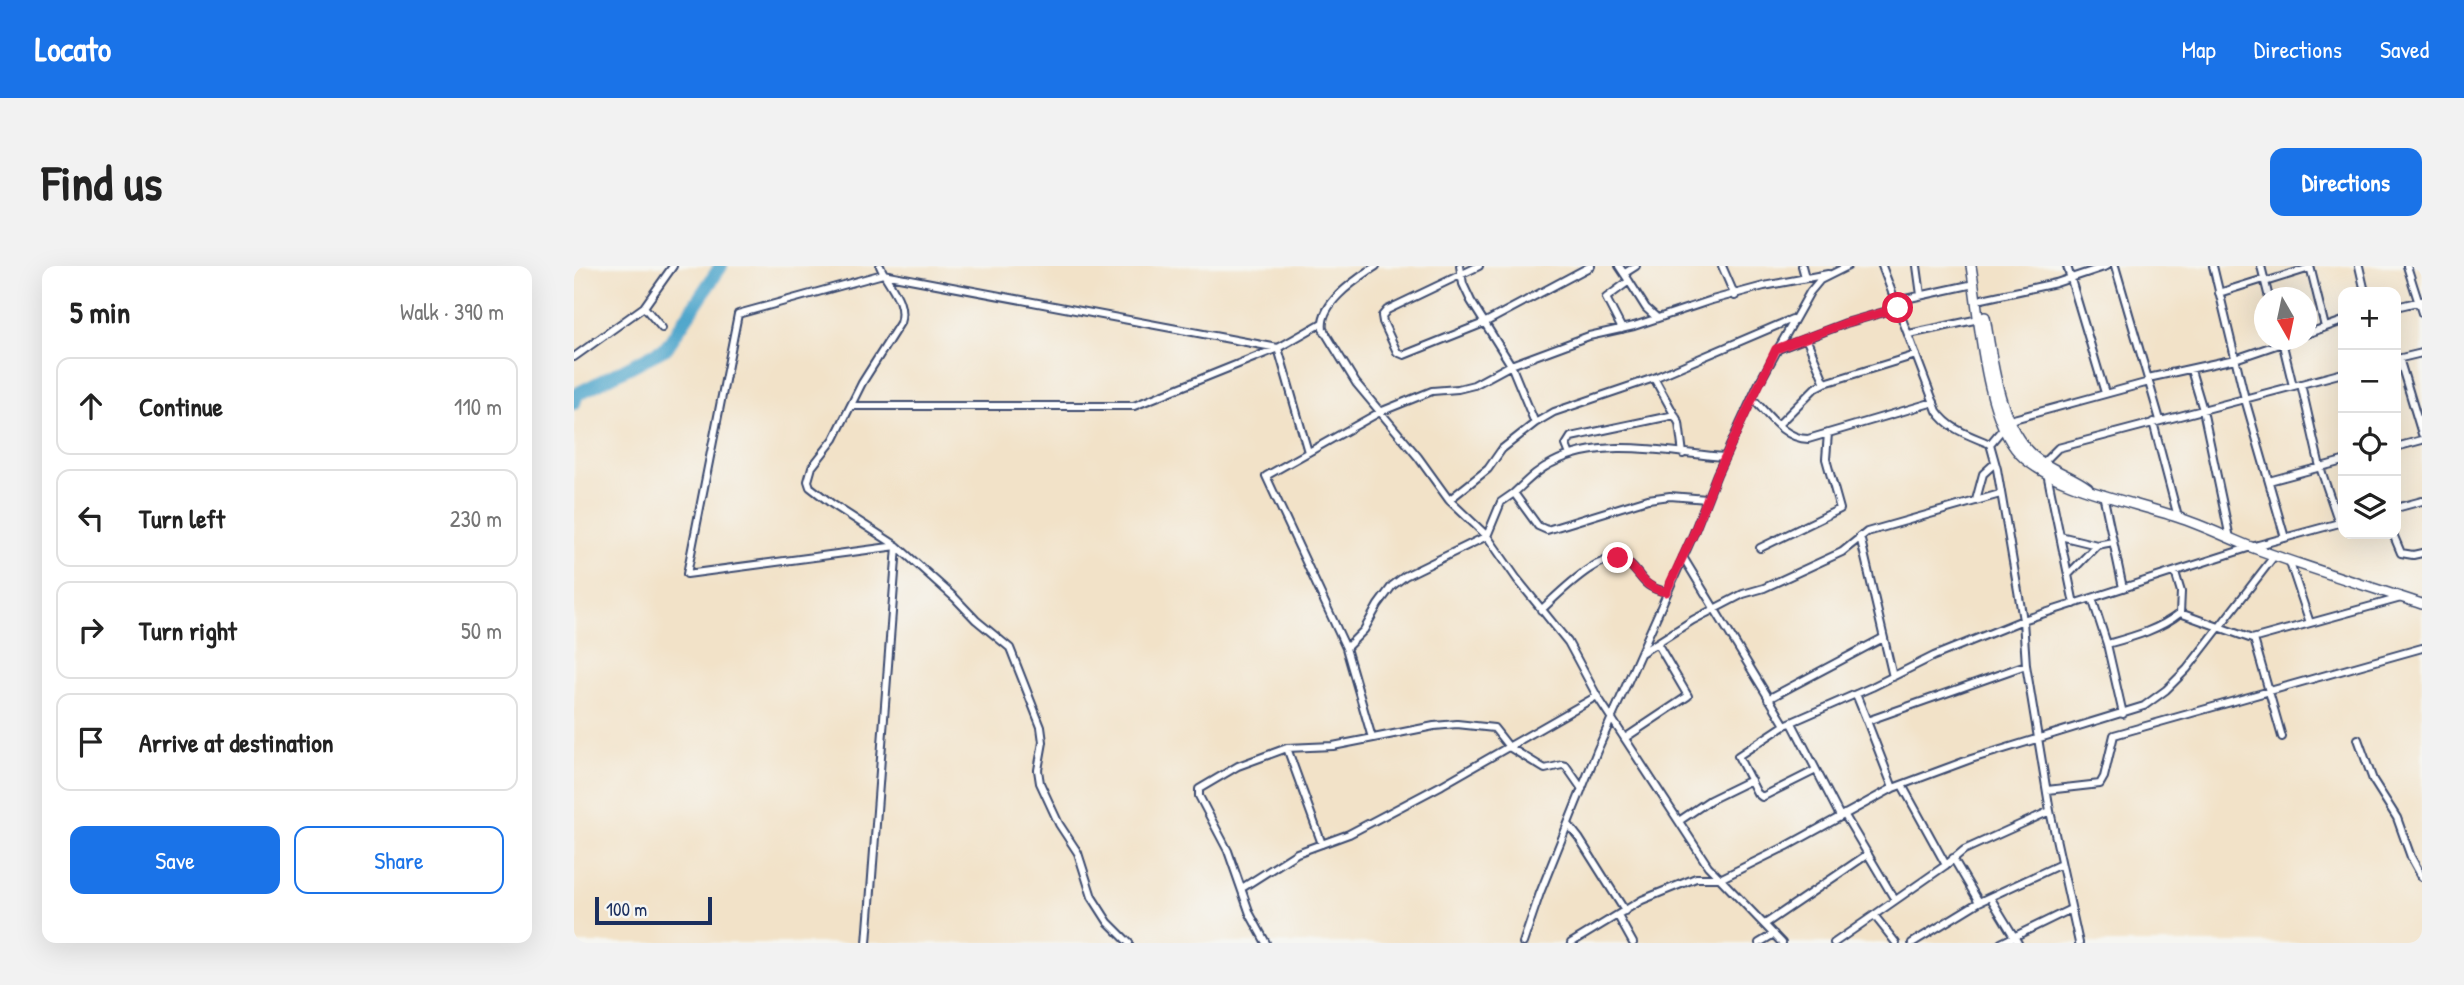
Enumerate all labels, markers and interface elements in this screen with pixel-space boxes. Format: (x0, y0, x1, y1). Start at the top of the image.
text: Locato (35, 27, 111, 71)
text: Map (2182, 33, 2216, 65)
text: Directions (2254, 33, 2342, 65)
text: Saved (2380, 33, 2429, 65)
button: Directions (2270, 148, 2422, 216)
text: Find us (42, 149, 162, 215)
north arrow (2254, 287, 2317, 350)
map controls (2338, 287, 2401, 539)
button: + (2338, 287, 2401, 350)
text: 5 min (70, 292, 130, 332)
route start (1882, 292, 1913, 323)
text: Walk · 390 m (400, 296, 504, 327)
button: − (2338, 350, 2401, 413)
icon: ahead (72, 387, 110, 425)
text: Continue (139, 389, 223, 424)
text: 110 m (454, 391, 502, 422)
button: locate (2338, 413, 2401, 476)
button: layers (2338, 476, 2401, 539)
icon: left (72, 499, 110, 537)
text: Turn left (139, 501, 225, 536)
text: 230 m (450, 503, 502, 534)
route end (1602, 542, 1633, 573)
icon: right (72, 611, 110, 649)
text: Turn right (139, 613, 237, 648)
text: 50 m (461, 615, 502, 646)
icon: arrive (72, 723, 110, 761)
text: Arrive at destination (139, 725, 334, 760)
button: Save (70, 826, 280, 894)
button: Share (294, 826, 504, 894)
scale bar (595, 894, 712, 926)
text: 100 m (606, 896, 647, 922)

